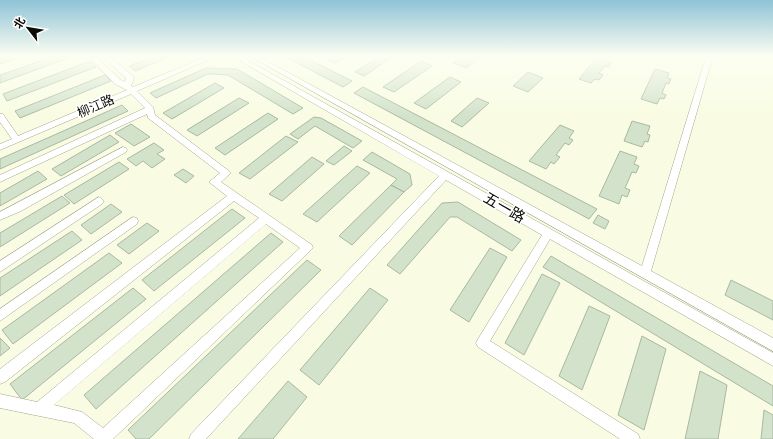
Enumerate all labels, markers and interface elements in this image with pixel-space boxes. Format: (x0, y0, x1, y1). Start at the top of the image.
north arrow (8, 8, 48, 48)
text: 北 (12, 16, 27, 31)
street label: 柳江路 (75, 92, 116, 121)
street label: 五一路 (481, 189, 528, 226)

